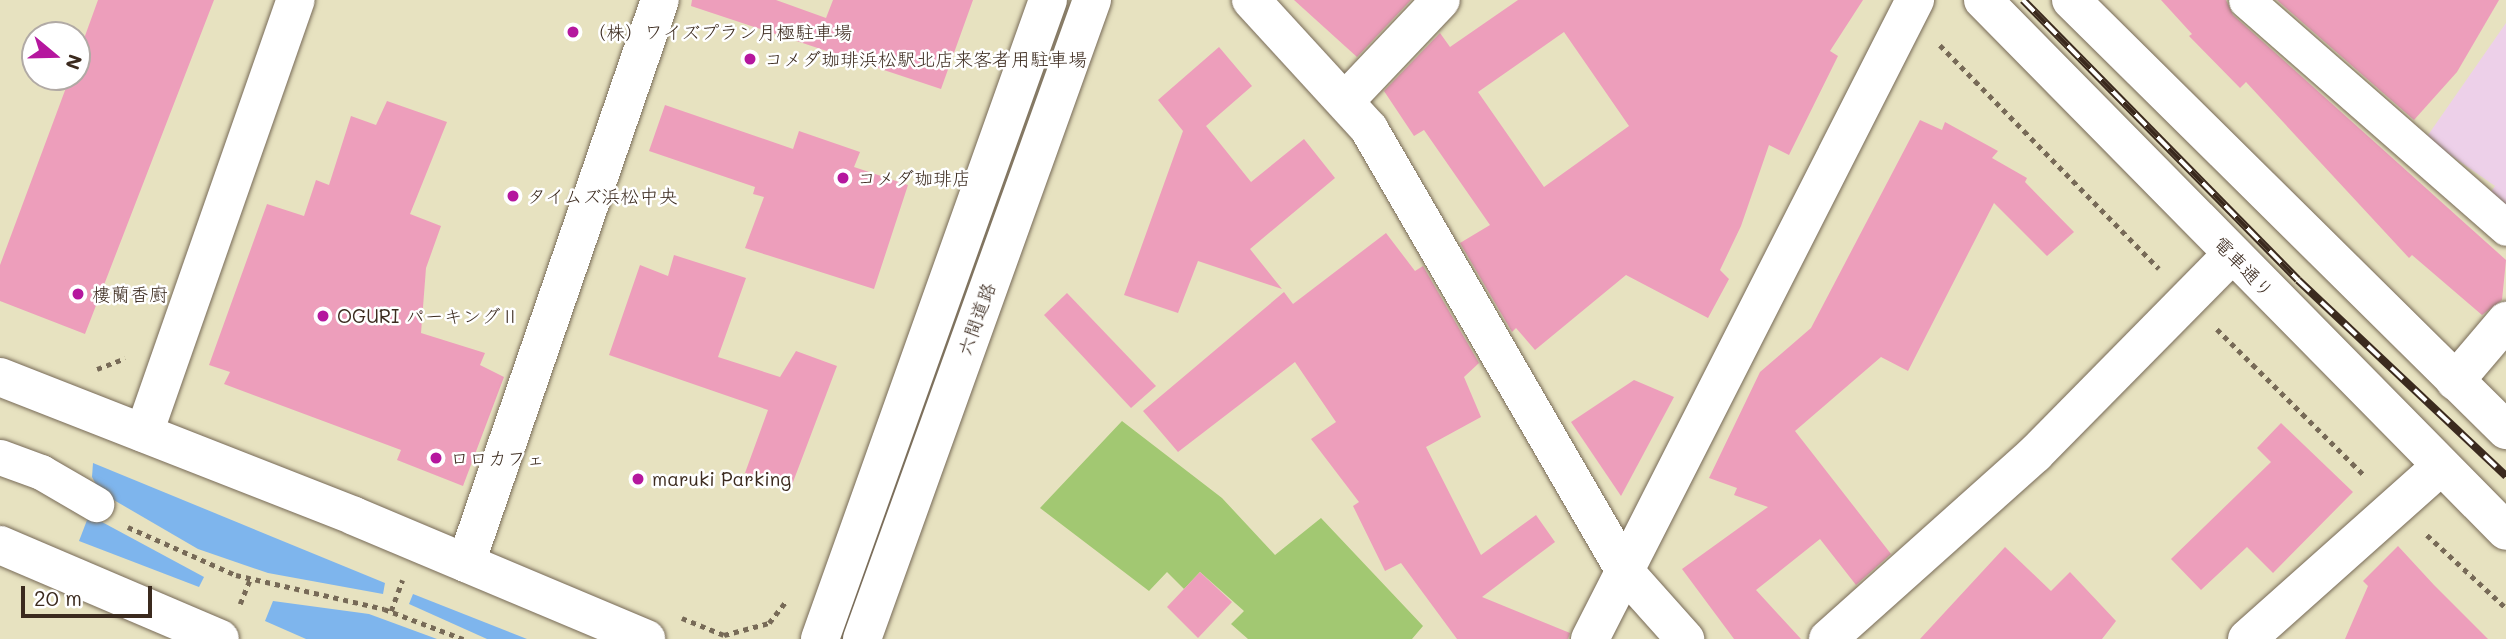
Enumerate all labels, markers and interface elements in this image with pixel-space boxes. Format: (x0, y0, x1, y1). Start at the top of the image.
north arrow (21, 21, 91, 91)
place label: （株）ワイズプラン月極駐車場 (587, 21, 853, 43)
marker: （株）ワイズプラン月極駐車場 (565, 24, 581, 40)
place label: コメダ珈琲浜松駅北店来客者用駐車場 (764, 48, 1087, 70)
text: N (60, 51, 89, 73)
marker: コメダ珈琲浜松駅北店来客者用駐車場 (742, 51, 758, 67)
place label: コメダ珈琲店 (857, 167, 971, 189)
marker: コメダ珈琲店 (835, 170, 851, 186)
place label: タイムズ浜松中央 (527, 185, 679, 207)
marker: タイムズ浜松中央 (505, 188, 521, 204)
street label: 電車通り (2209, 232, 2279, 302)
street label: 六間道路 (952, 279, 1000, 359)
place label: 樓蘭香廚 (92, 283, 168, 305)
marker: 樓蘭香廚 (70, 286, 86, 302)
place label: OGURI パーキングⅡ (337, 305, 519, 327)
marker: OGURI パーキングⅡ (315, 308, 331, 324)
place label: ロロカフェ (450, 447, 545, 469)
marker: ロロカフェ (428, 450, 444, 466)
place label: maruki Parking (652, 468, 791, 490)
marker: maruki Parking (630, 471, 646, 487)
scale bar (24, 572, 156, 616)
text: 20 m (34, 584, 82, 611)

